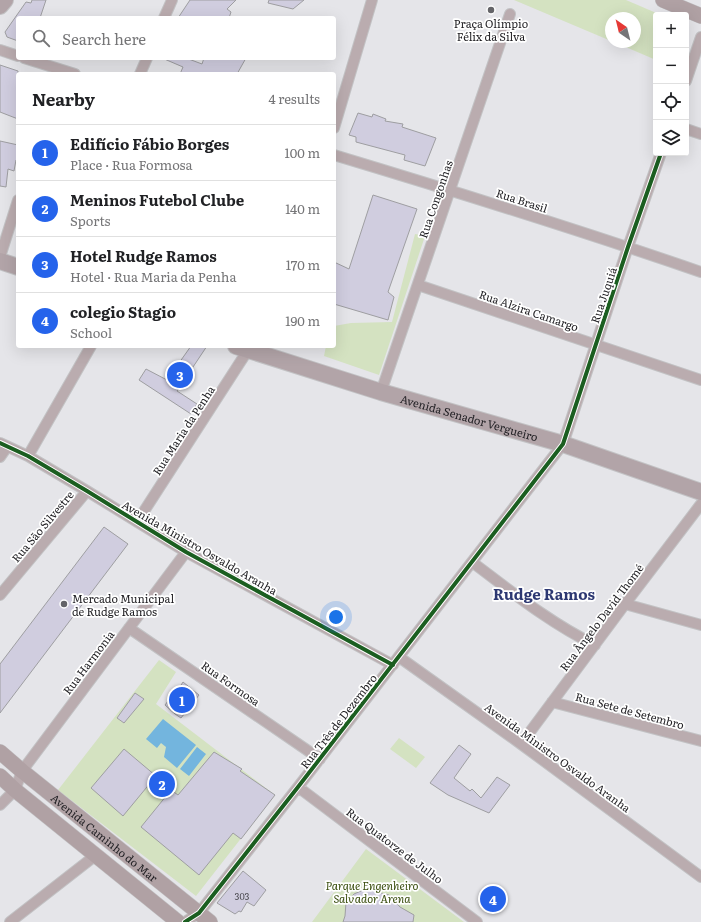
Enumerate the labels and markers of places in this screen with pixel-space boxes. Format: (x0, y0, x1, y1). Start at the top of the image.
marker: Praça Olímpio Félix da Silva (486, 5, 496, 15)
place label: Praça Olímpio Félix da Silva (454, 15, 528, 44)
pin: 3 (167, 360, 193, 390)
place label: Mercado Municipal de Rudge Ramos (72, 590, 174, 619)
marker: Mercado Municipal de Rudge Ramos (59, 599, 69, 609)
pin: 1 (169, 685, 195, 715)
pin: 2 (149, 769, 175, 799)
pin: 4 (480, 884, 506, 914)

